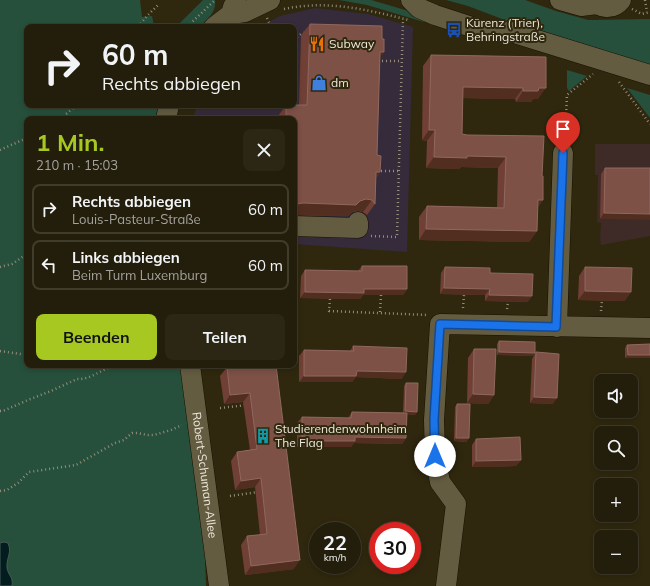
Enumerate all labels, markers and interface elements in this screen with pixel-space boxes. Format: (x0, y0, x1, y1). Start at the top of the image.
place label: Kürenz (Trier), Behringstraße (466, 15, 545, 44)
bus stop icon: Kürenz (Trier), Behringstraße (445, 21, 463, 39)
restaurant icon: Subway (308, 35, 326, 53)
place label: Subway (329, 36, 375, 51)
text: 60 m (102, 37, 168, 72)
icon: right (36, 40, 88, 92)
text: Rechts abbiegen (102, 72, 241, 95)
shop icon: dm (310, 74, 328, 92)
place label: dm (331, 75, 349, 90)
pin (546, 112, 580, 153)
icon: arrive (552, 118, 574, 140)
text: 1 Min. (36, 127, 105, 157)
button: close (243, 129, 285, 171)
text: 210 m · 15:03 (36, 157, 118, 173)
text: Rechts abbiegen (72, 192, 191, 211)
icon: right (38, 198, 60, 220)
text: 60 m (248, 200, 283, 219)
text: Louis-Pasteur-Straße (72, 211, 201, 227)
text: Links abbiegen (72, 248, 180, 267)
icon: left (38, 254, 60, 276)
text: 60 m (248, 256, 283, 275)
text: Beim Turm Luxemburg (72, 267, 207, 283)
button: Beenden (36, 314, 157, 360)
button: Teilen (165, 314, 285, 360)
map controls (594, 374, 638, 574)
button: sound (594, 374, 638, 418)
street label: Robert-Schuman-Allee (189, 411, 221, 539)
place label: Studierendenwohnheim The Flag (275, 421, 407, 450)
button: search (594, 426, 638, 470)
building icon: Studierendenwohnheim The Flag (254, 427, 272, 445)
position arrow (414, 435, 456, 477)
button: + (594, 478, 638, 522)
speed limit sign: 30 (369, 522, 421, 574)
text: 22 (323, 530, 347, 555)
button: − (594, 530, 638, 574)
text: km/h (324, 551, 346, 564)

